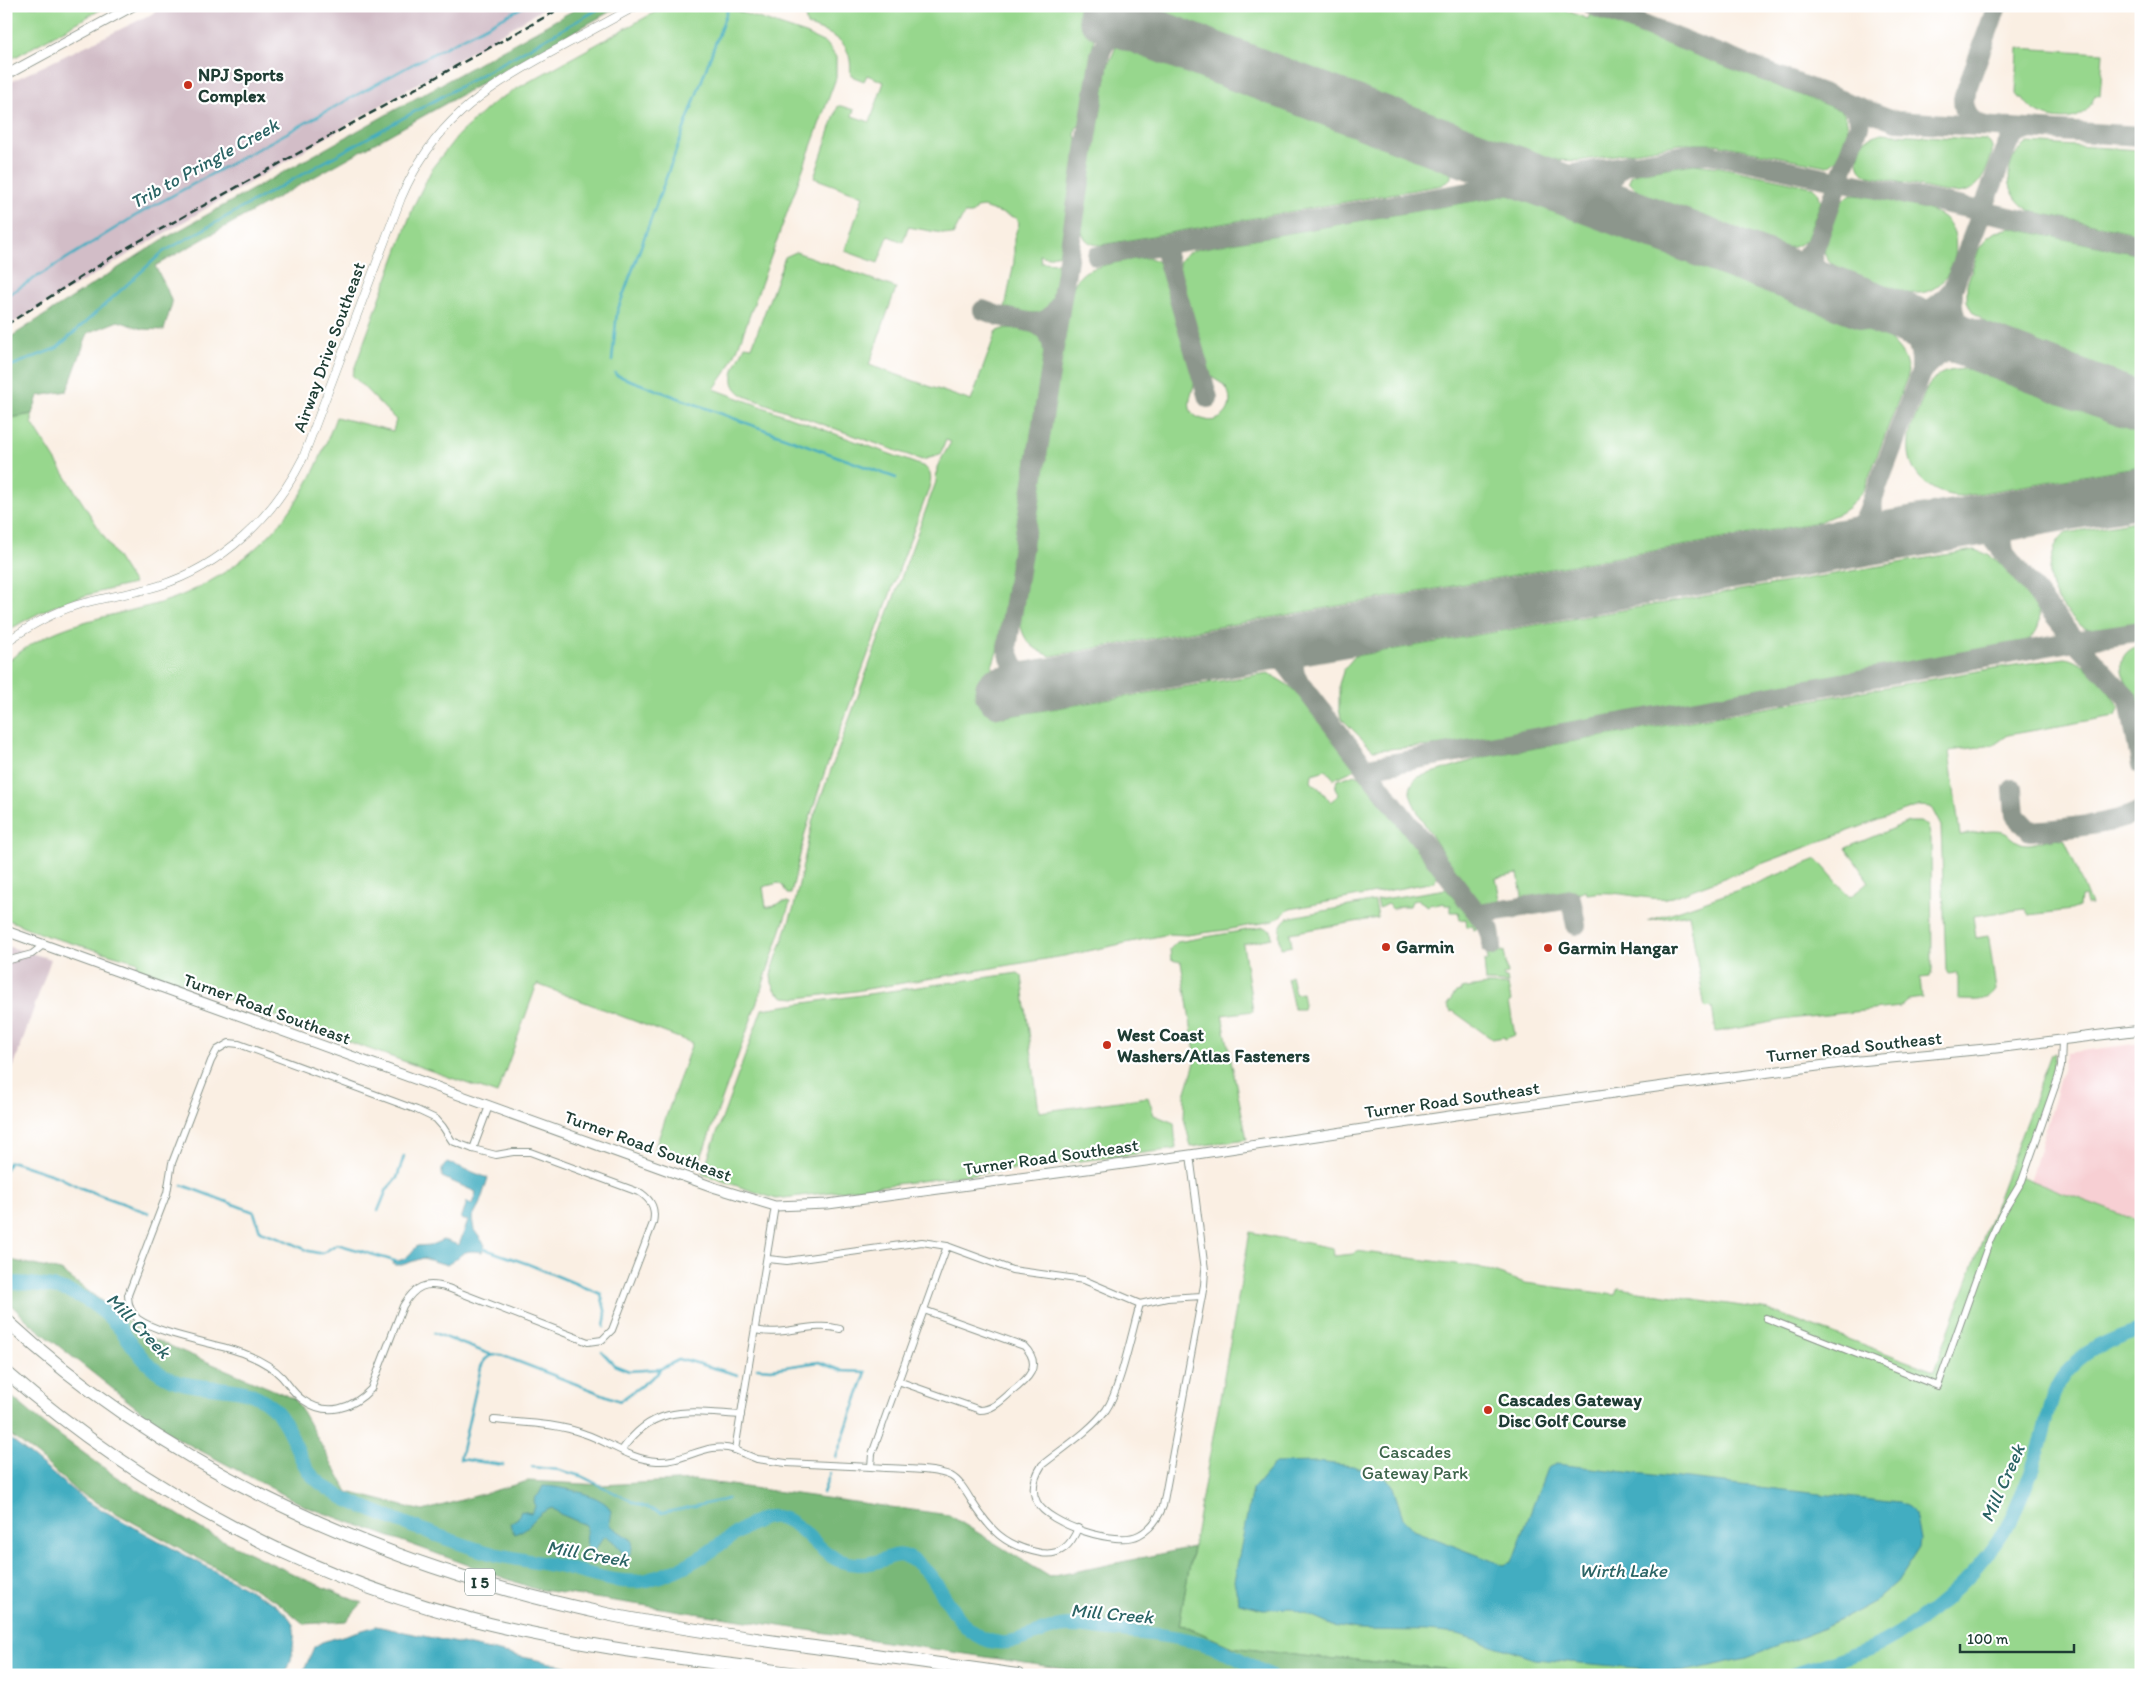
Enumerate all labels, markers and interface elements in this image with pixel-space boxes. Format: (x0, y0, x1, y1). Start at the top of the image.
place label: NPJ Sports Complex (198, 64, 284, 107)
marker: NPJ Sports Complex (182, 79, 194, 91)
water label: Trib to Pringle Creek (126, 113, 283, 214)
street label: Airway Drive Southeast (288, 259, 370, 435)
place label: Garmin (1396, 936, 1455, 958)
place label: Garmin Hangar (1558, 937, 1679, 959)
marker: Garmin (1380, 941, 1392, 953)
marker: Garmin Hangar (1542, 942, 1554, 954)
street label: Turner Road Southeast (180, 968, 354, 1050)
place label: West Coast Washers/Atlas Fasteners (1117, 1024, 1310, 1067)
street label: Turner Road Southeast (1765, 1027, 1943, 1067)
marker: West Coast Washers/Atlas Fasteners (1101, 1039, 1113, 1051)
street label: Turner Road Southeast (1363, 1077, 1541, 1123)
street label: Turner Road Southeast (561, 1105, 735, 1187)
street label: Turner Road Southeast (962, 1134, 1140, 1180)
water label: Mill Creek (102, 1288, 176, 1364)
place label: Cascades Gateway Disc Golf Course (1498, 1389, 1642, 1432)
marker: Cascades Gateway Disc Golf Course (1482, 1404, 1494, 1416)
water label: Mill Creek (1975, 1440, 2030, 1526)
park label: Cascades Gateway Park (1362, 1441, 1468, 1484)
water label: Mill Creek (545, 1535, 632, 1572)
water label: Wirth Lake (1579, 1559, 1668, 1582)
road number: I 5 (465, 1568, 495, 1595)
water label: Mill Creek (1070, 1598, 1155, 1629)
scale bar (1960, 1621, 2073, 1653)
text: 100 m (1967, 1630, 2009, 1648)

